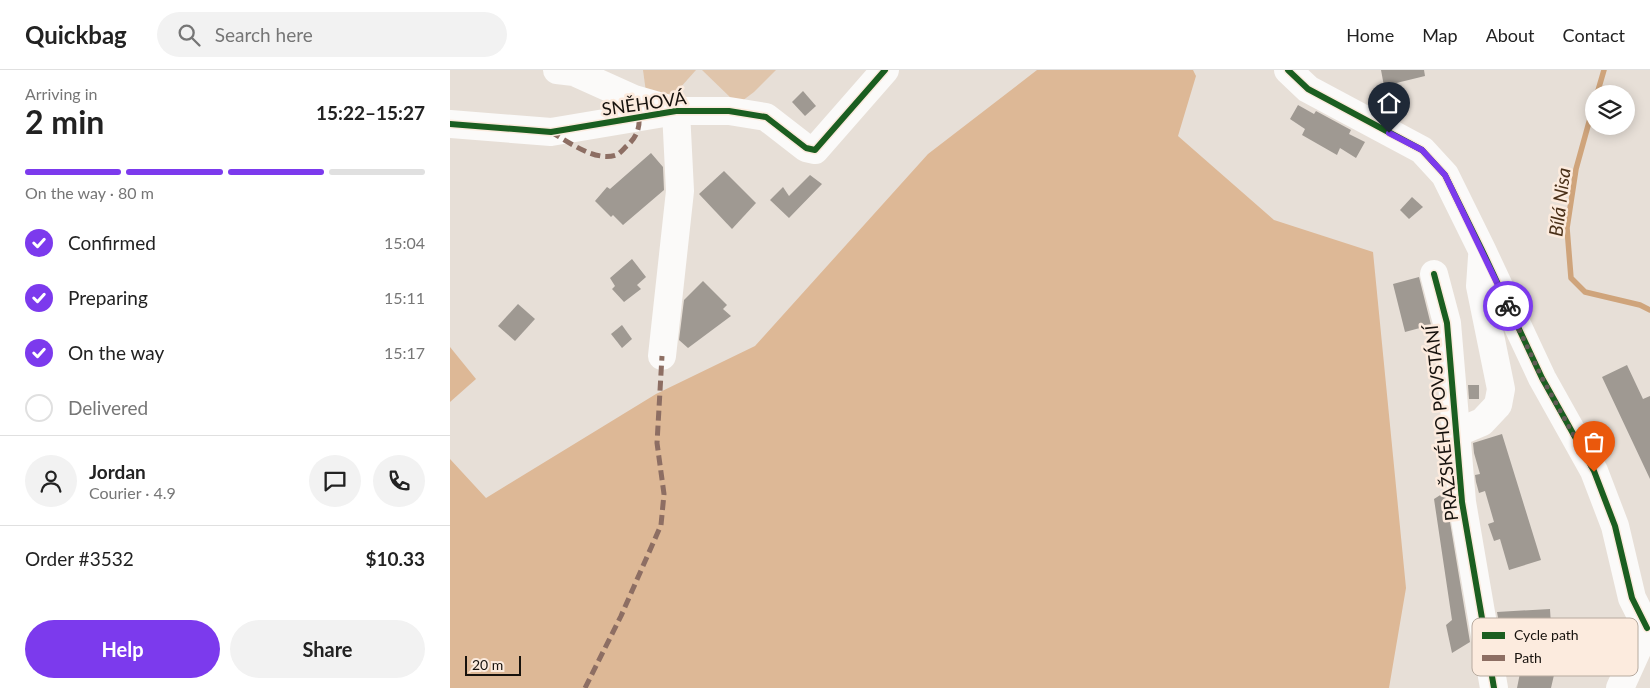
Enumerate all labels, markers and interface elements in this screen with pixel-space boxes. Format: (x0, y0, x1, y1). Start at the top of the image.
search box (157, 12, 507, 57)
text: Quickbag (25, 20, 127, 49)
icon: search (175, 21, 203, 49)
text: Search here (215, 23, 313, 46)
text: Home (1346, 24, 1394, 46)
text: Map (1422, 24, 1458, 46)
text: About (1486, 24, 1535, 46)
text: Contact (1563, 24, 1625, 46)
pin (1368, 82, 1410, 133)
text: Arriving in (25, 84, 98, 103)
map controls (1585, 85, 1635, 135)
button: layers (1585, 85, 1635, 135)
street label: SNĚHOVÁ (600, 86, 688, 120)
icon: home (1375, 89, 1403, 117)
text: 15:22–15:27 (316, 101, 425, 124)
text: 2 min (25, 102, 104, 141)
water label: Bílá Nisa (1543, 166, 1575, 238)
text: On the way · 80 m (25, 183, 154, 202)
icon: check (25, 229, 53, 257)
text: Confirmed (68, 231, 156, 254)
text: 15:04 (384, 233, 425, 252)
courier (1483, 281, 1533, 331)
icon: check (25, 284, 53, 312)
text: Preparing (68, 286, 148, 309)
text: 15:11 (384, 288, 425, 307)
icon: bike (1494, 292, 1522, 320)
street label: PRAŽSKÉHO POVSTÁNÍ (1420, 323, 1462, 522)
icon: check (25, 339, 53, 367)
text: On the way (68, 341, 164, 364)
text: 15:17 (384, 343, 425, 362)
text: Delivered (68, 396, 148, 419)
pin (1573, 421, 1615, 472)
icon: bag (1580, 428, 1608, 456)
button: person (25, 455, 77, 507)
button: chat (309, 455, 361, 507)
button: phone (373, 455, 425, 507)
text: Jordan (89, 460, 146, 483)
text: Courier · 4.9 (89, 483, 176, 502)
text: Order #3532 (25, 547, 134, 570)
text: $10.33 (365, 547, 425, 570)
legend (1472, 618, 1638, 676)
button: Help (25, 620, 220, 678)
button: Share (230, 620, 425, 678)
text: Cycle path (1514, 626, 1579, 643)
text: Path (1514, 649, 1542, 666)
scale bar (465, 653, 521, 676)
text: 20 m (472, 656, 503, 673)

